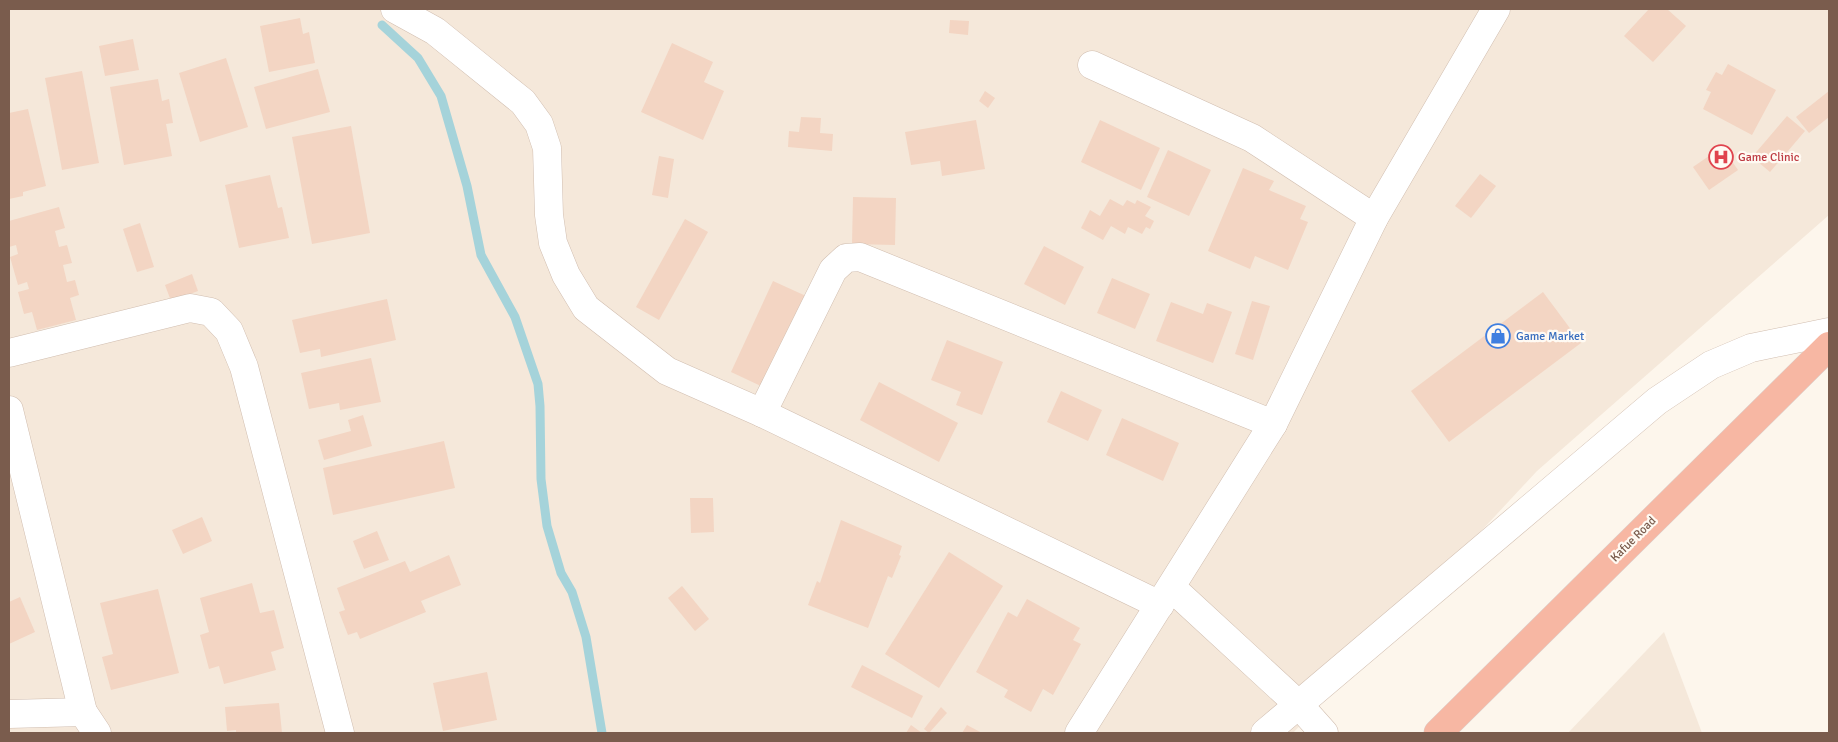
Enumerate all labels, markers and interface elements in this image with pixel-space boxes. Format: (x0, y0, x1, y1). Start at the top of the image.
hospital icon: Game Clinic (1708, 144, 1734, 170)
place label: Game Clinic (1738, 150, 1800, 165)
shop icon: Game Market (1485, 323, 1511, 349)
place label: Game Market (1516, 329, 1584, 344)
street label: Kafue Road (1607, 513, 1659, 565)

